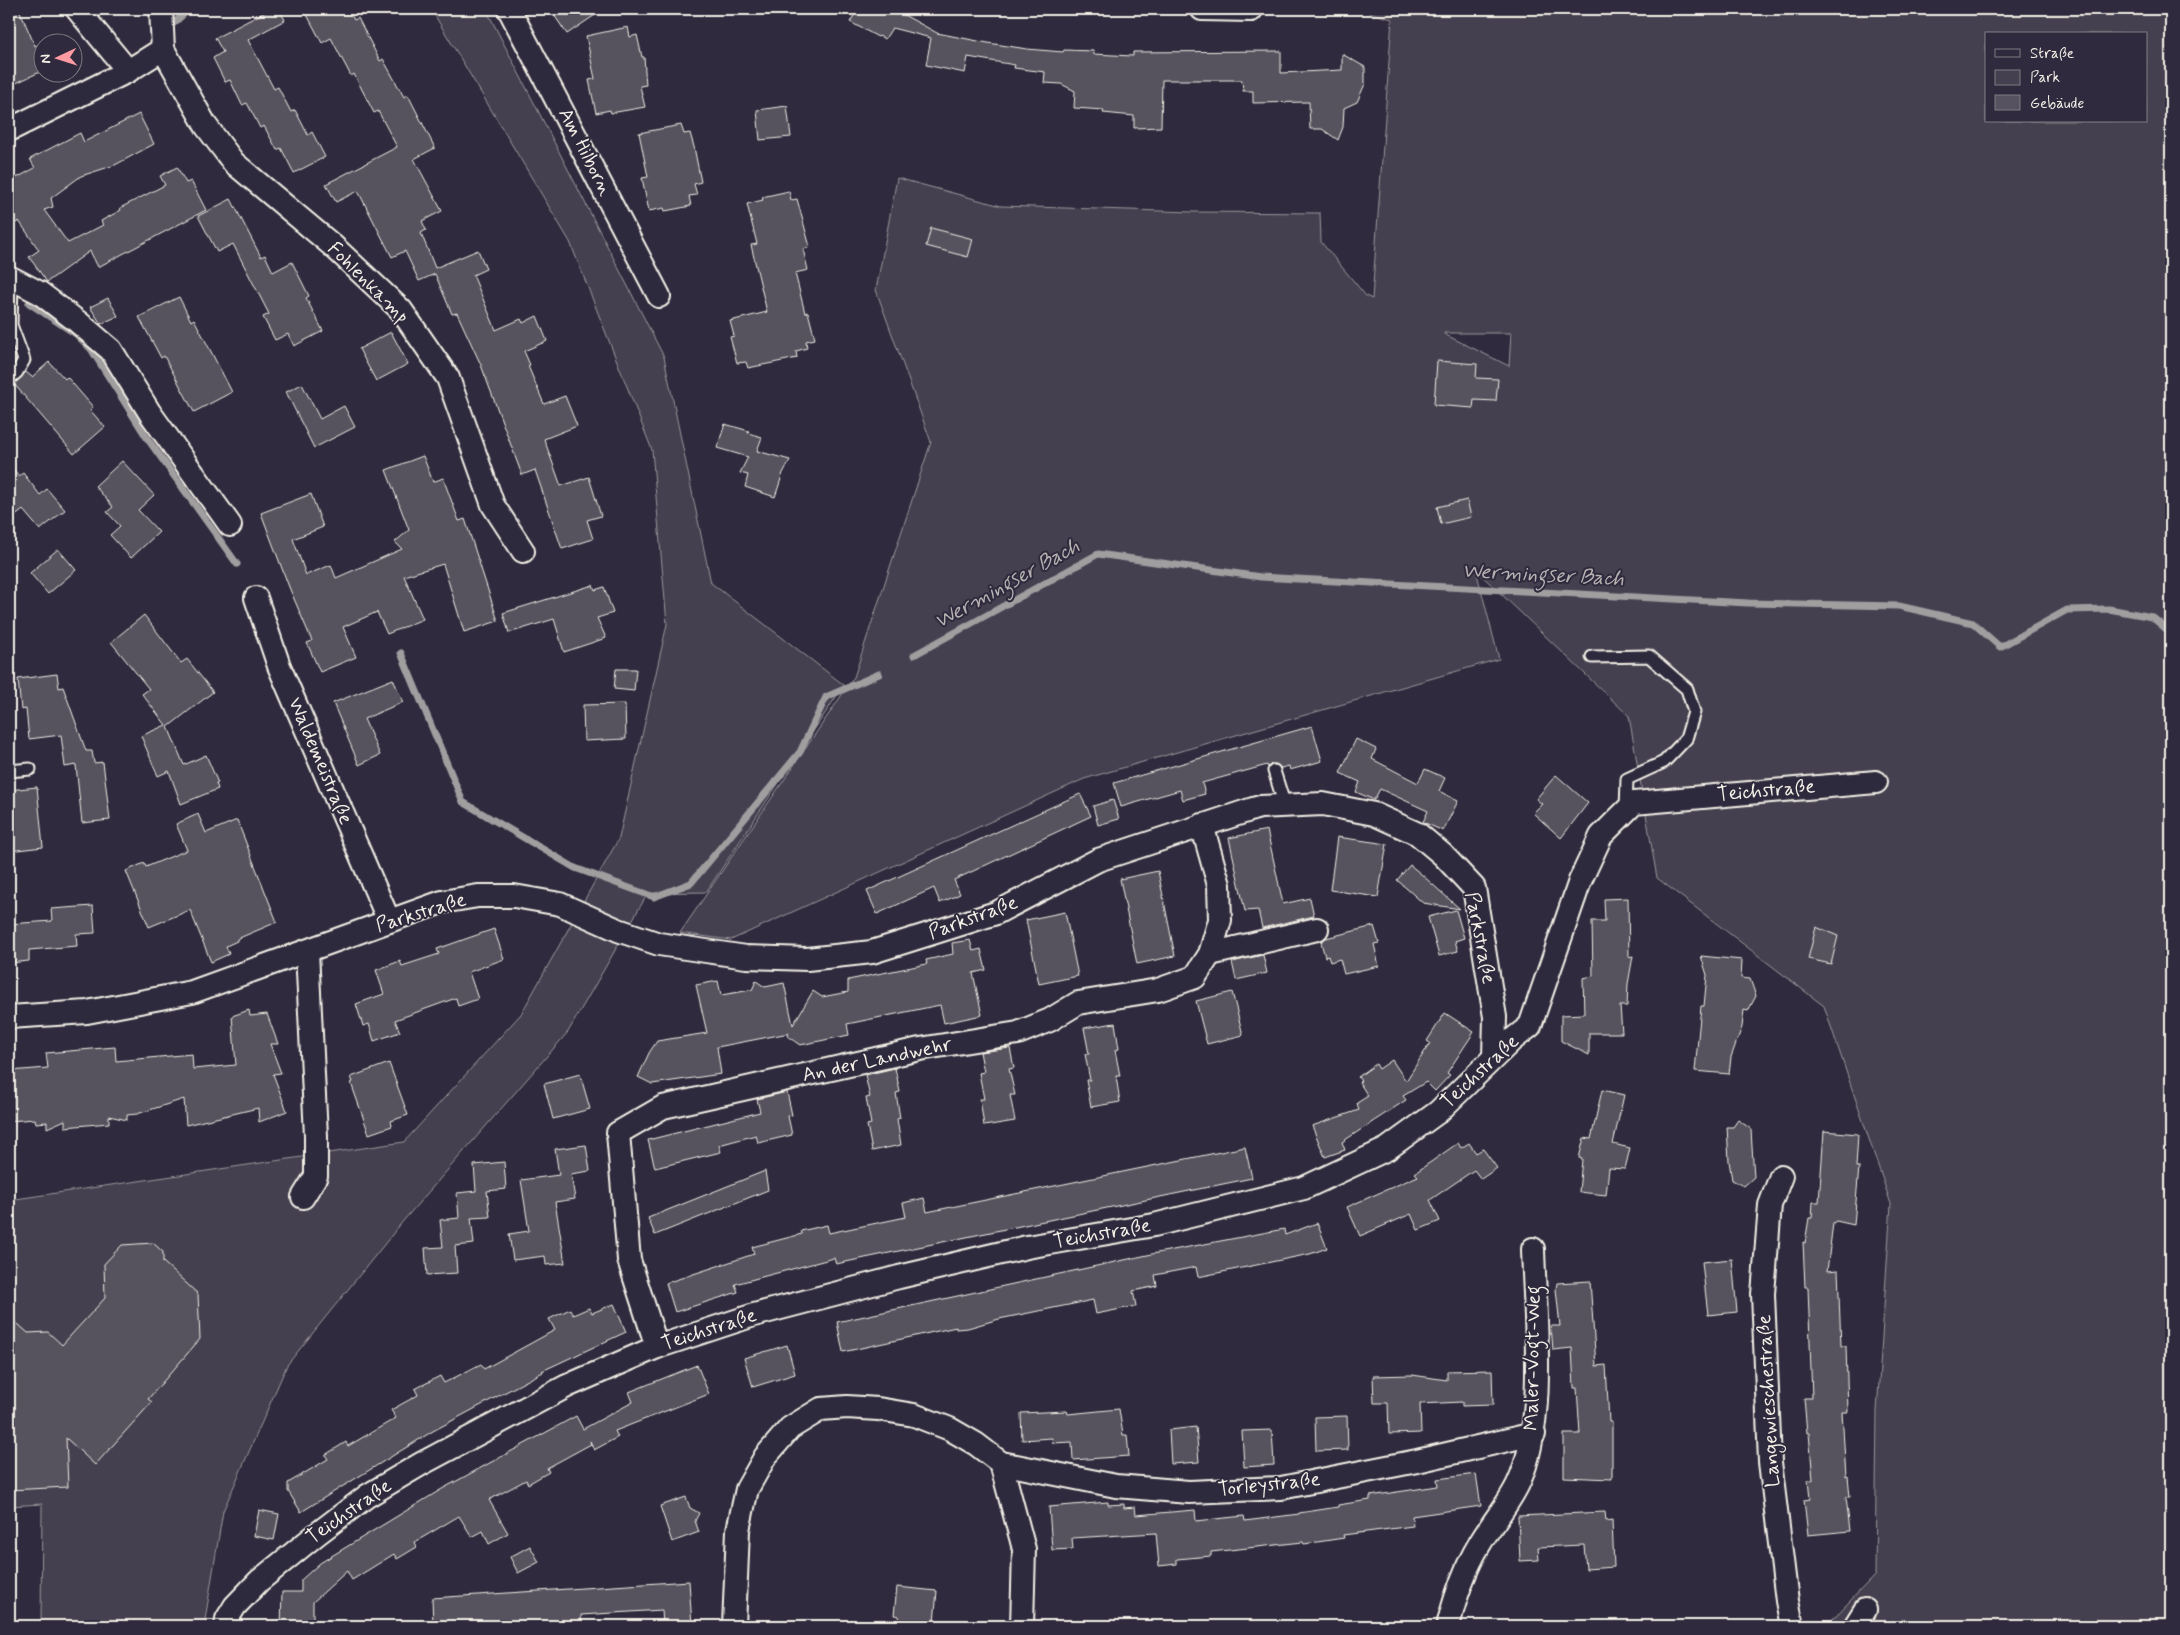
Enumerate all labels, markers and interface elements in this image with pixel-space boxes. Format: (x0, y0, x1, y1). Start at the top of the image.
north arrow (32, 32, 82, 82)
legend (1985, 32, 2148, 122)
text: Straße (2030, 44, 2074, 64)
text: N (37, 54, 55, 64)
text: Park (2030, 68, 2060, 88)
text: Gebäude (2030, 94, 2084, 114)
street label: Am Hilborn (551, 104, 619, 201)
street label: Fohlenkamp (321, 236, 415, 330)
water label: Wermingser Bach (929, 532, 1086, 637)
water label: Wermingser Bach (1461, 557, 1625, 595)
street label: Waldemeistraße (281, 693, 359, 829)
street label: Teichstraße (1716, 773, 1816, 809)
street label: Parkstraße (373, 886, 470, 940)
street label: Parkstraße (925, 889, 1022, 947)
street label: Parkstraße (1458, 890, 1502, 986)
street label: Teichstraße (1435, 1028, 1525, 1115)
street label: An der Landwehr (800, 1031, 955, 1089)
street label: Teichstraße (1051, 1212, 1153, 1256)
street label: Maler-Vogt-Weg (1518, 1285, 1550, 1431)
street label: Teichstraße (658, 1302, 760, 1358)
street label: Langewieschestraße (1751, 1314, 1788, 1488)
street label: Torleystraße (1216, 1466, 1322, 1504)
street label: Teichstraße (301, 1473, 397, 1551)

